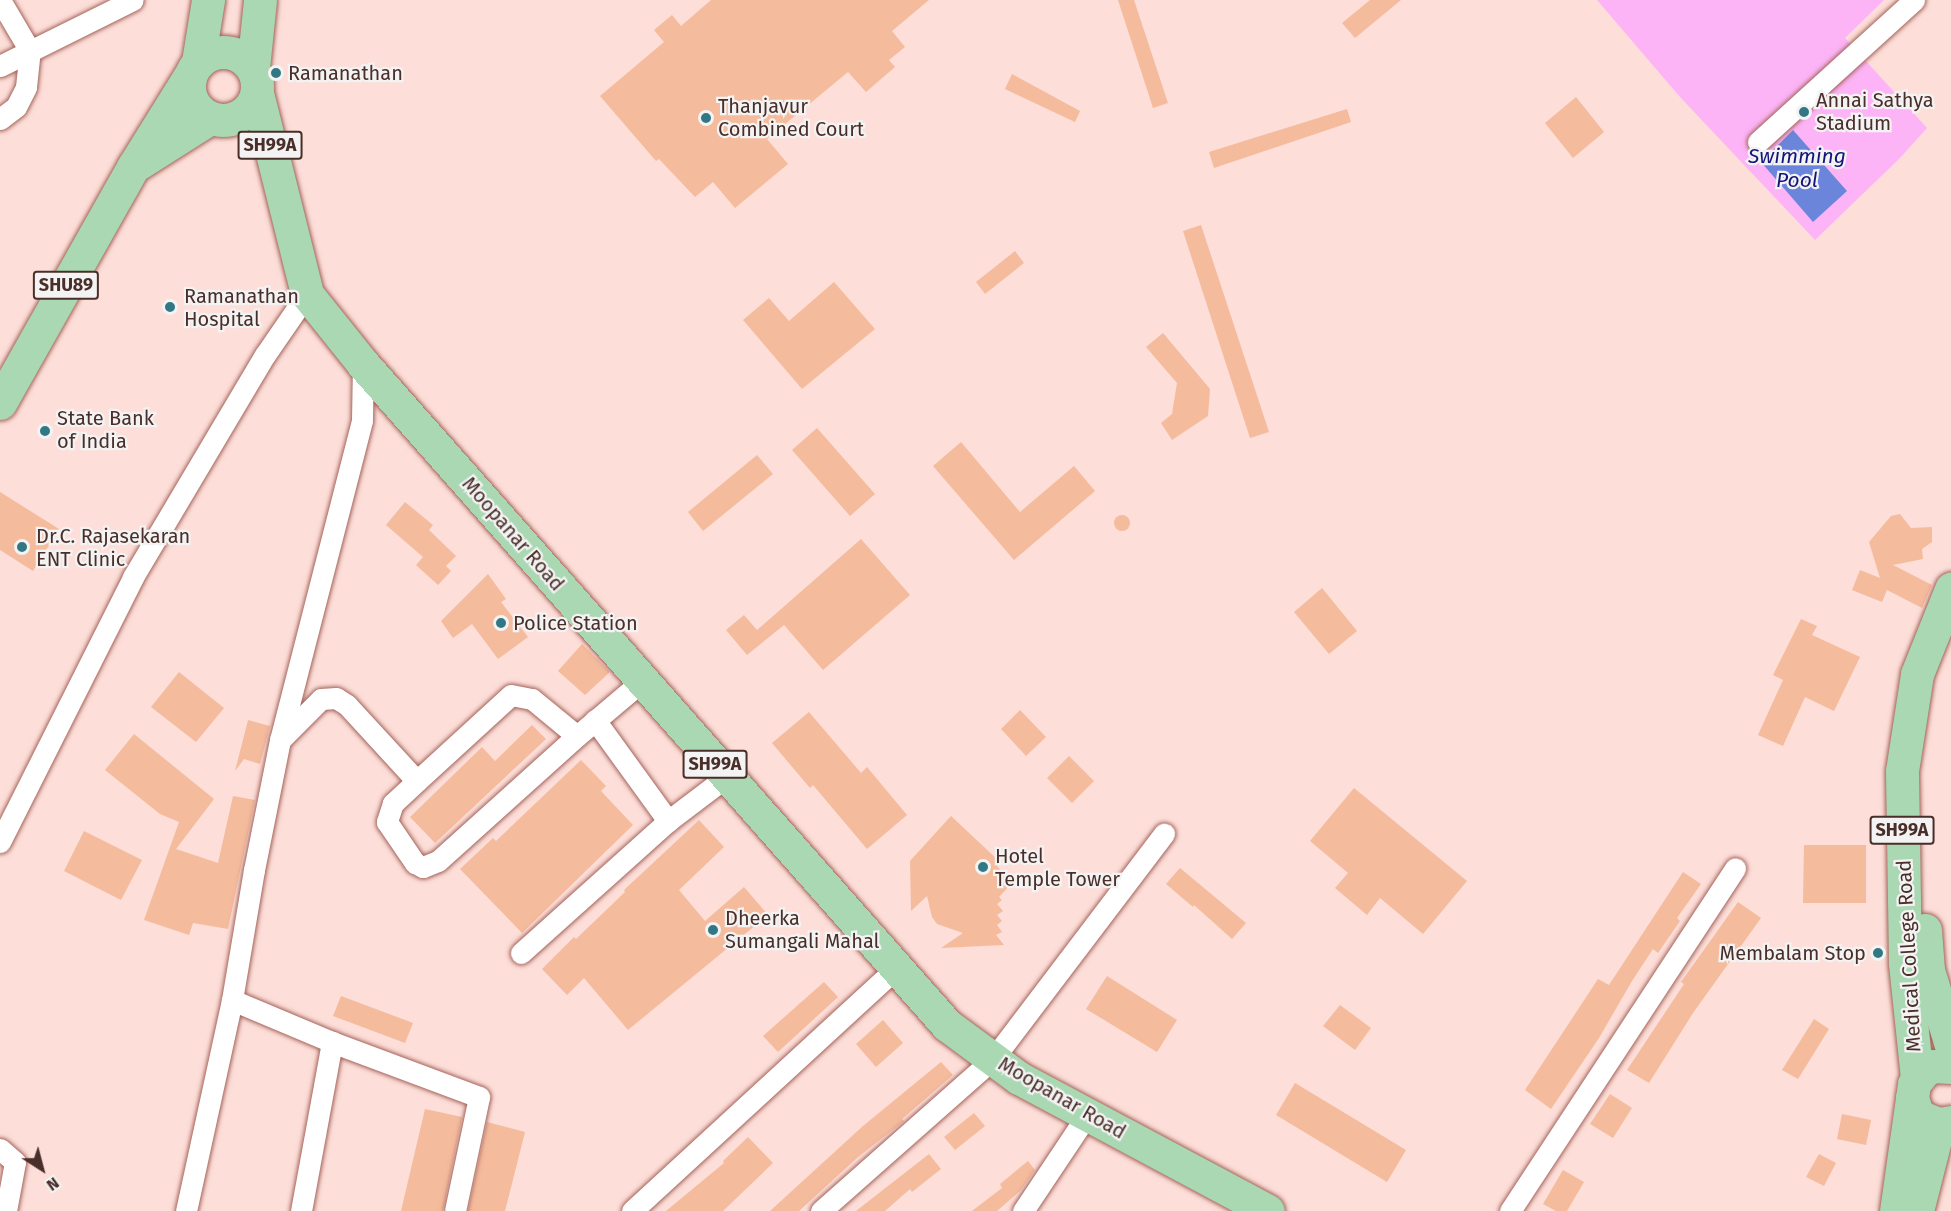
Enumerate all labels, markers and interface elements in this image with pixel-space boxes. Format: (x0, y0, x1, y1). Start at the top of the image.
place label: Ramanathan (288, 61, 403, 85)
marker: Ramanathan (269, 66, 283, 80)
place label: Annai Sathya Stadium (1816, 88, 1934, 135)
place label: Thanjavur Combined Court (718, 94, 864, 141)
marker: Annai Sathya Stadium (1797, 105, 1811, 119)
marker: Thanjavur Combined Court (699, 111, 713, 125)
road number: SH99A (237, 130, 303, 160)
water label: Swimming Pool (1748, 143, 1846, 193)
road number: SHU89 (32, 270, 100, 300)
place label: Ramanathan Hospital (184, 284, 299, 331)
marker: Ramanathan Hospital (161, 298, 179, 316)
place label: State Bank of India (57, 407, 154, 454)
marker: State Bank of India (38, 424, 52, 438)
street label: Moopanar Road (457, 472, 569, 596)
place label: Dr.C. Rajasekaran ENT Clinic (36, 524, 190, 571)
marker: Dr.C. Rajasekaran ENT Clinic (13, 538, 31, 556)
place label: Police Station (513, 611, 638, 635)
marker: Police Station (494, 616, 508, 630)
road number: SH99A (682, 749, 748, 779)
road number: SH99A (1869, 815, 1935, 845)
place label: Hotel Temple Tower (995, 844, 1120, 891)
street label: Medical College Road (1892, 859, 1926, 1053)
marker: Hotel Temple Tower (976, 860, 990, 874)
place label: Dheerka Sumangali Mahal (725, 906, 879, 953)
marker: Dheerka Sumangali Mahal (706, 923, 720, 937)
place label: Membalam Stop (1720, 941, 1866, 965)
marker: Membalam Stop (1871, 946, 1885, 960)
street label: Moopanar Road (994, 1052, 1130, 1144)
north arrow (12, 1139, 72, 1199)
text: N (43, 1173, 63, 1195)

